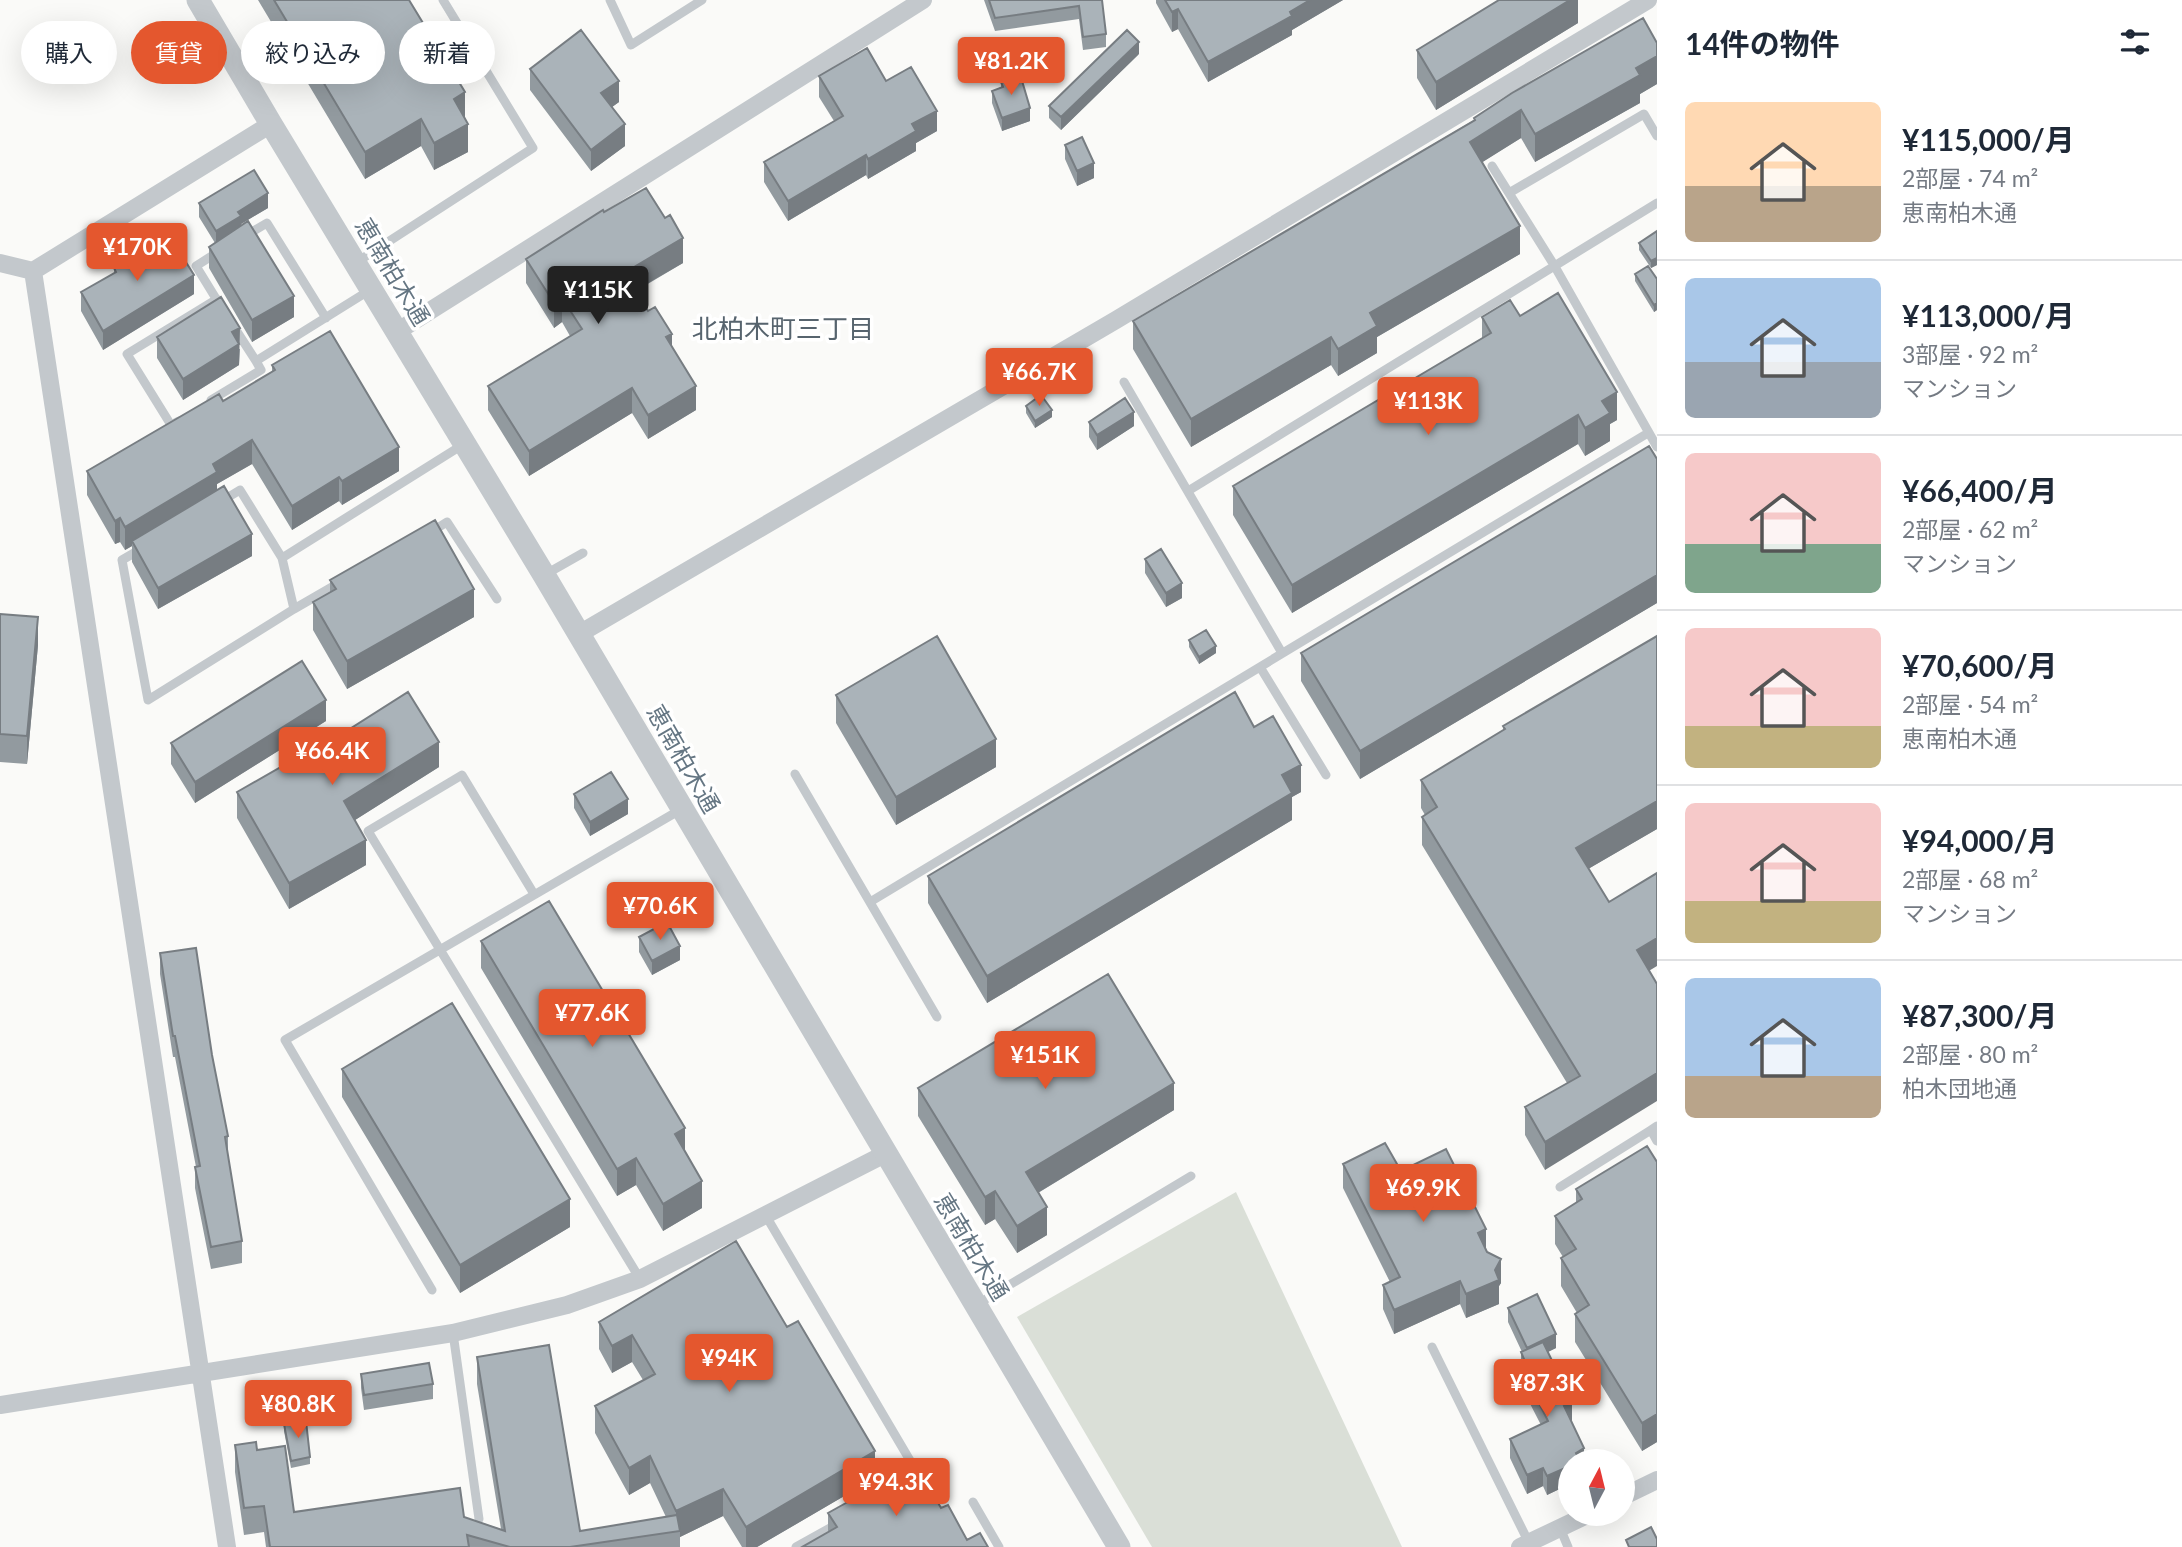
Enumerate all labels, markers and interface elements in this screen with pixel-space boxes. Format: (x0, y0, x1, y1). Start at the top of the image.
chip: 購入 (21, 21, 117, 84)
chip: 賃貸 (131, 21, 227, 84)
chip: 絞り込み (241, 21, 385, 84)
chip: 新着 (399, 21, 495, 84)
icon: filters (2116, 23, 2154, 61)
text: 14件の物件 (1685, 25, 1840, 61)
pin: ¥81.2K (954, 38, 1068, 97)
text: ¥81.2K (974, 46, 1048, 74)
text: ¥115,000/月 (1902, 121, 2075, 157)
icon: home (1741, 130, 1825, 214)
text: 2部屋 · 74 m² (1902, 164, 2038, 192)
text: 恵南柏木通 (1902, 198, 2017, 226)
street label: 恵南柏木通 (350, 212, 437, 330)
pin: ¥170K (88, 224, 186, 283)
text: ¥170K (102, 232, 172, 260)
pin: ¥115K (549, 266, 647, 326)
text: ¥115K (563, 275, 633, 303)
text: ¥113,000/月 (1902, 297, 2075, 333)
icon: home (1741, 306, 1825, 390)
district label: 北柏木町三丁目 (692, 312, 874, 344)
text: 3部屋 · 92 m² (1902, 340, 2038, 368)
pin: ¥66.7K (982, 348, 1096, 408)
text: ¥66.7K (1002, 357, 1076, 385)
text: マンション (1902, 374, 2017, 402)
pin: ¥113K (1379, 378, 1477, 437)
text: ¥113K (1393, 386, 1463, 414)
text: ¥66,400/月 (1902, 472, 2057, 508)
icon: home (1741, 481, 1825, 565)
text: 2部屋 · 62 m² (1902, 515, 2038, 543)
text: マンション (1902, 549, 2017, 577)
text: ¥70,600/月 (1902, 647, 2057, 683)
icon: home (1741, 656, 1825, 740)
text: 2部屋 · 54 m² (1902, 690, 2038, 718)
street label: 恵南柏木通 (642, 699, 727, 817)
text: 恵南柏木通 (1902, 724, 2017, 752)
pin: ¥66.4K (275, 728, 389, 787)
text: ¥66.4K (295, 736, 369, 764)
text: ¥94,000/月 (1902, 822, 2057, 858)
icon: home (1741, 831, 1825, 915)
text: 2部屋 · 68 m² (1902, 865, 2038, 893)
pin: ¥70.6K (603, 883, 717, 942)
text: ¥70.6K (623, 891, 697, 919)
text: マンション (1902, 899, 2017, 927)
pin: ¥77.6K (535, 990, 649, 1049)
text: ¥87,300/月 (1902, 997, 2057, 1033)
text: ¥77.6K (555, 998, 629, 1026)
icon: home (1741, 1006, 1825, 1090)
pin: ¥151K (996, 1032, 1094, 1091)
text: ¥151K (1010, 1040, 1080, 1068)
text: 2部屋 · 80 m² (1902, 1040, 2038, 1068)
text: 柏木団地通 (1902, 1074, 2017, 1102)
pin: ¥69.9K (1366, 1164, 1480, 1224)
text: ¥69.9K (1386, 1173, 1460, 1201)
street label: 恵南柏木通 (929, 1187, 1016, 1305)
pin: ¥94K (688, 1334, 770, 1394)
text: ¥94K (701, 1343, 757, 1371)
pin: ¥87.3K (1490, 1360, 1604, 1419)
text: ¥87.3K (1510, 1368, 1584, 1396)
pin: ¥80.8K (241, 1380, 355, 1440)
text: ¥80.8K (261, 1389, 335, 1417)
north arrow (1558, 1449, 1634, 1526)
map controls (1558, 1449, 1635, 1526)
pin: ¥94.3K (839, 1458, 953, 1518)
text: ¥94.3K (859, 1467, 933, 1495)

